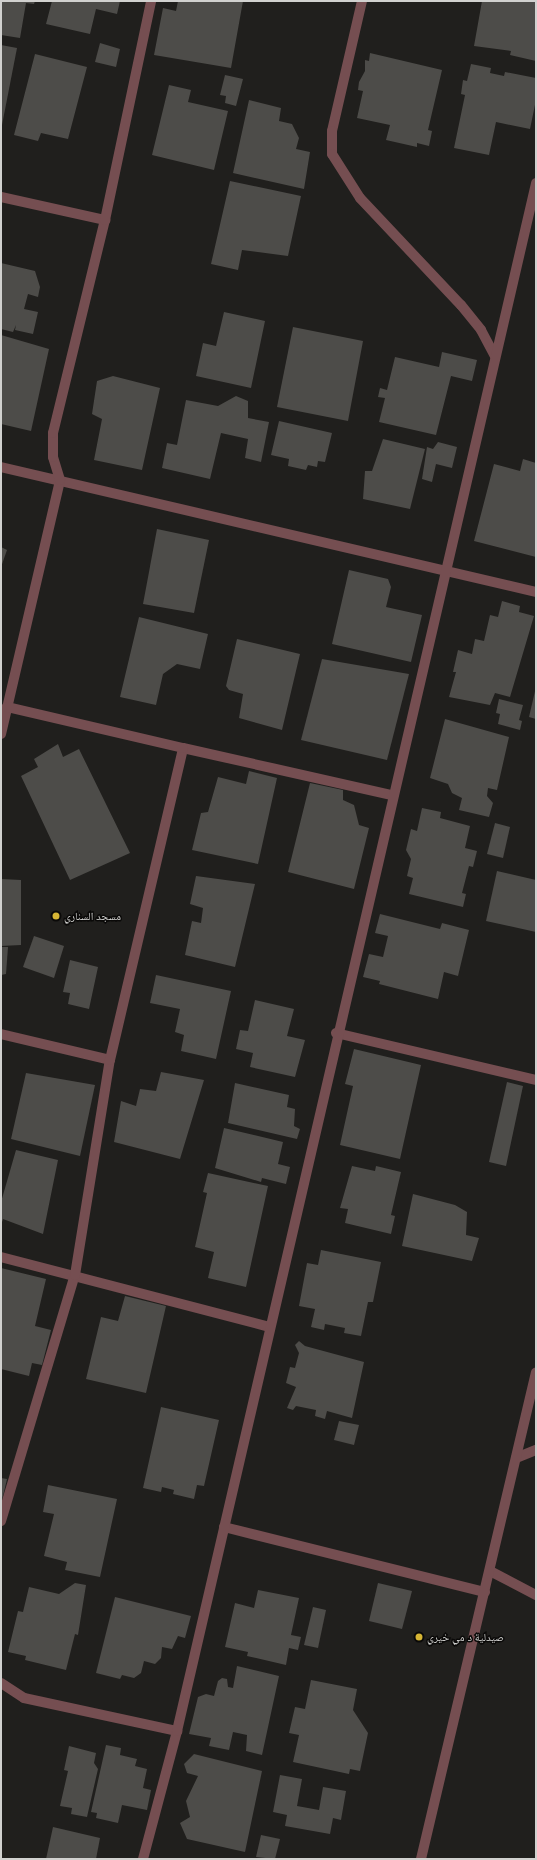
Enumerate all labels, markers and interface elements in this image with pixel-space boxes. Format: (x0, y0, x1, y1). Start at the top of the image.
place label: مسجد السناري (64, 909, 121, 923)
marker: مسجد السناري (51, 911, 61, 921)
place label: صيدلية د مي خيري (427, 1630, 504, 1644)
marker: صيدلية د مي خيري (414, 1632, 424, 1642)

